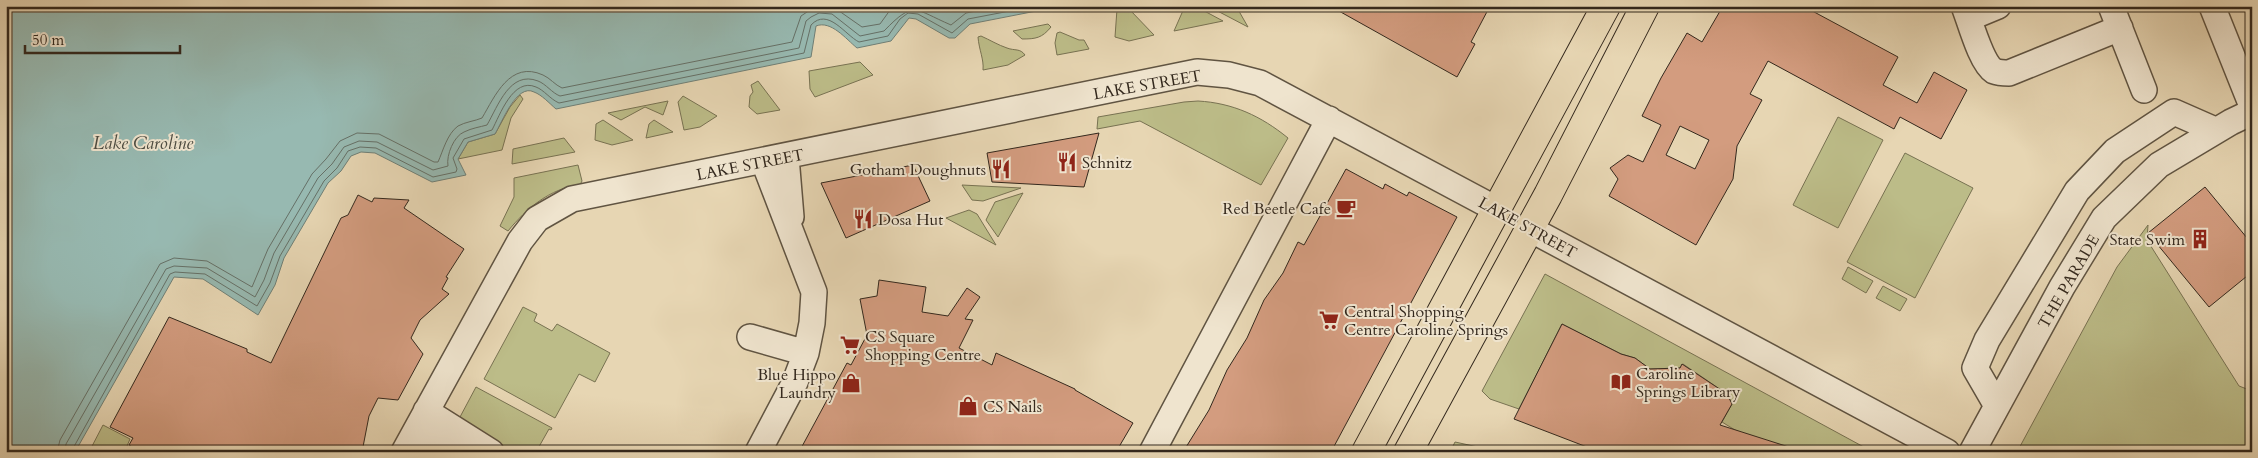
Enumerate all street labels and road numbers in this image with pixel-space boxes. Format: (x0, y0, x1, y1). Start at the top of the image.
street label: LAKE STREET (1091, 65, 1203, 105)
street label: LAKE STREET (694, 144, 806, 186)
street label: LAKE STREET (1474, 192, 1581, 264)
street label: THE PARADE (2033, 230, 2105, 333)

